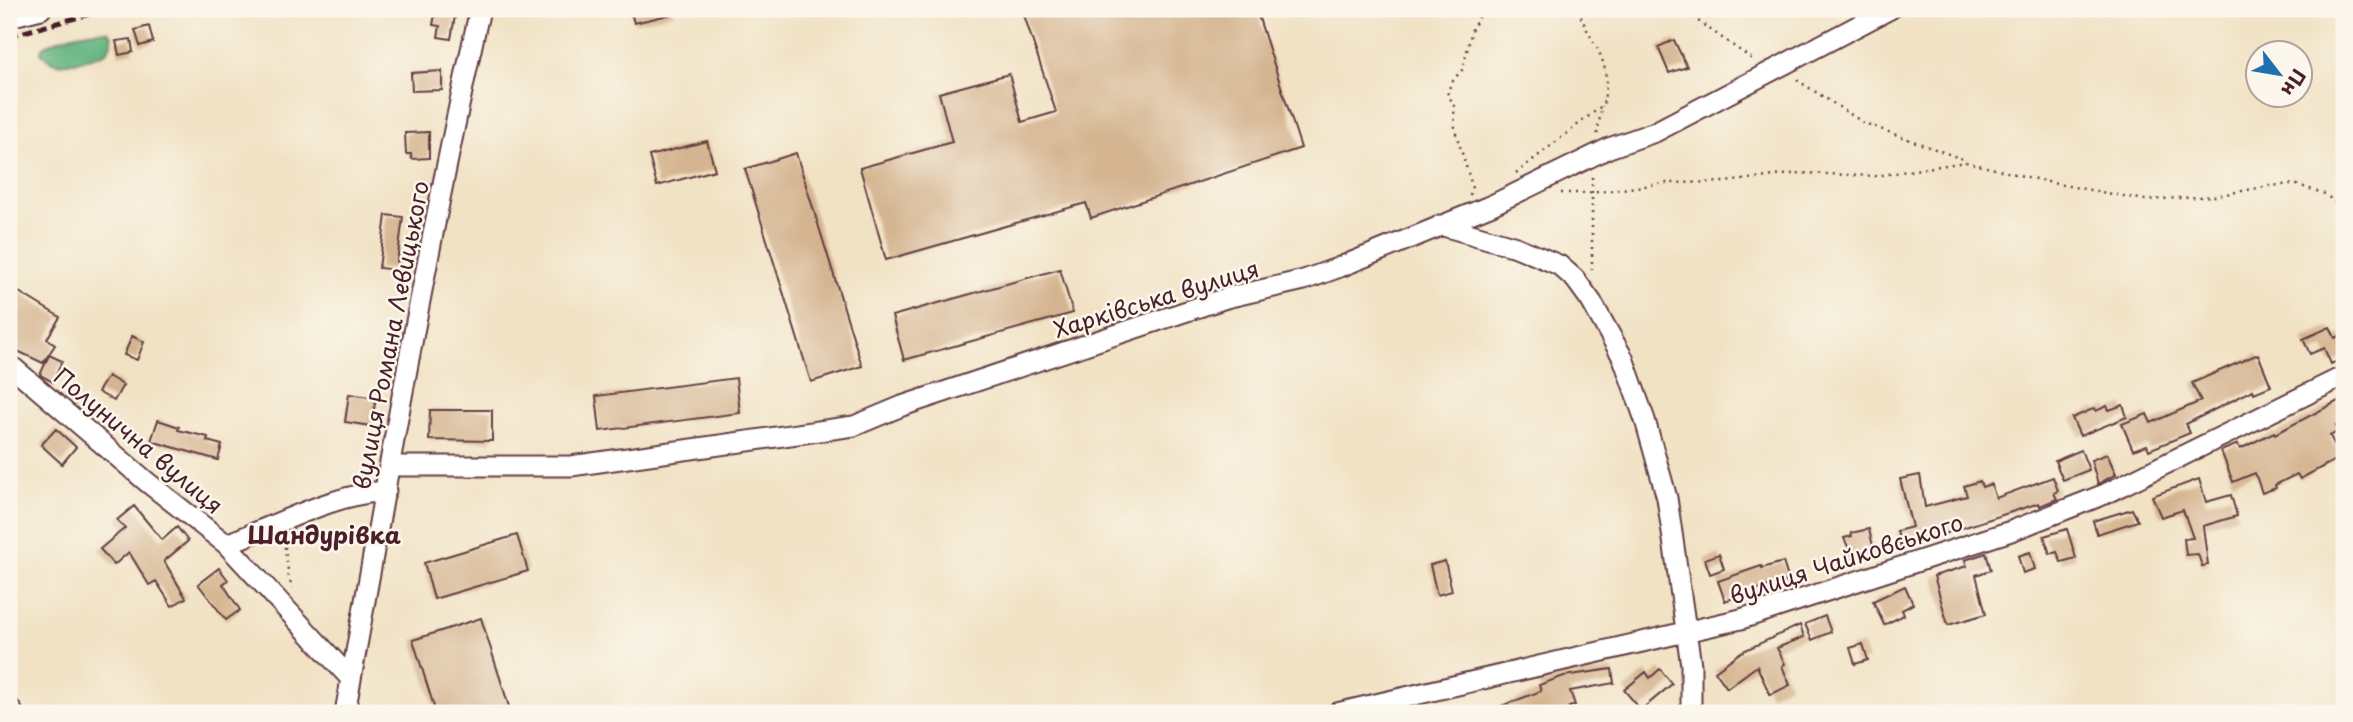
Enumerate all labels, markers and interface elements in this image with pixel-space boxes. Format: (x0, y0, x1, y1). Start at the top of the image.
north arrow (2244, 38, 2314, 108)
text: Пн (2275, 64, 2314, 102)
street label: вулиця Романа Левицького (343, 178, 437, 492)
street label: Харківська вулиця (1049, 250, 1263, 346)
street label: Полунична вулиця (47, 358, 231, 522)
street label: вулиця Чайковського (1725, 504, 1967, 612)
district label: Шандурівка (247, 516, 402, 552)

